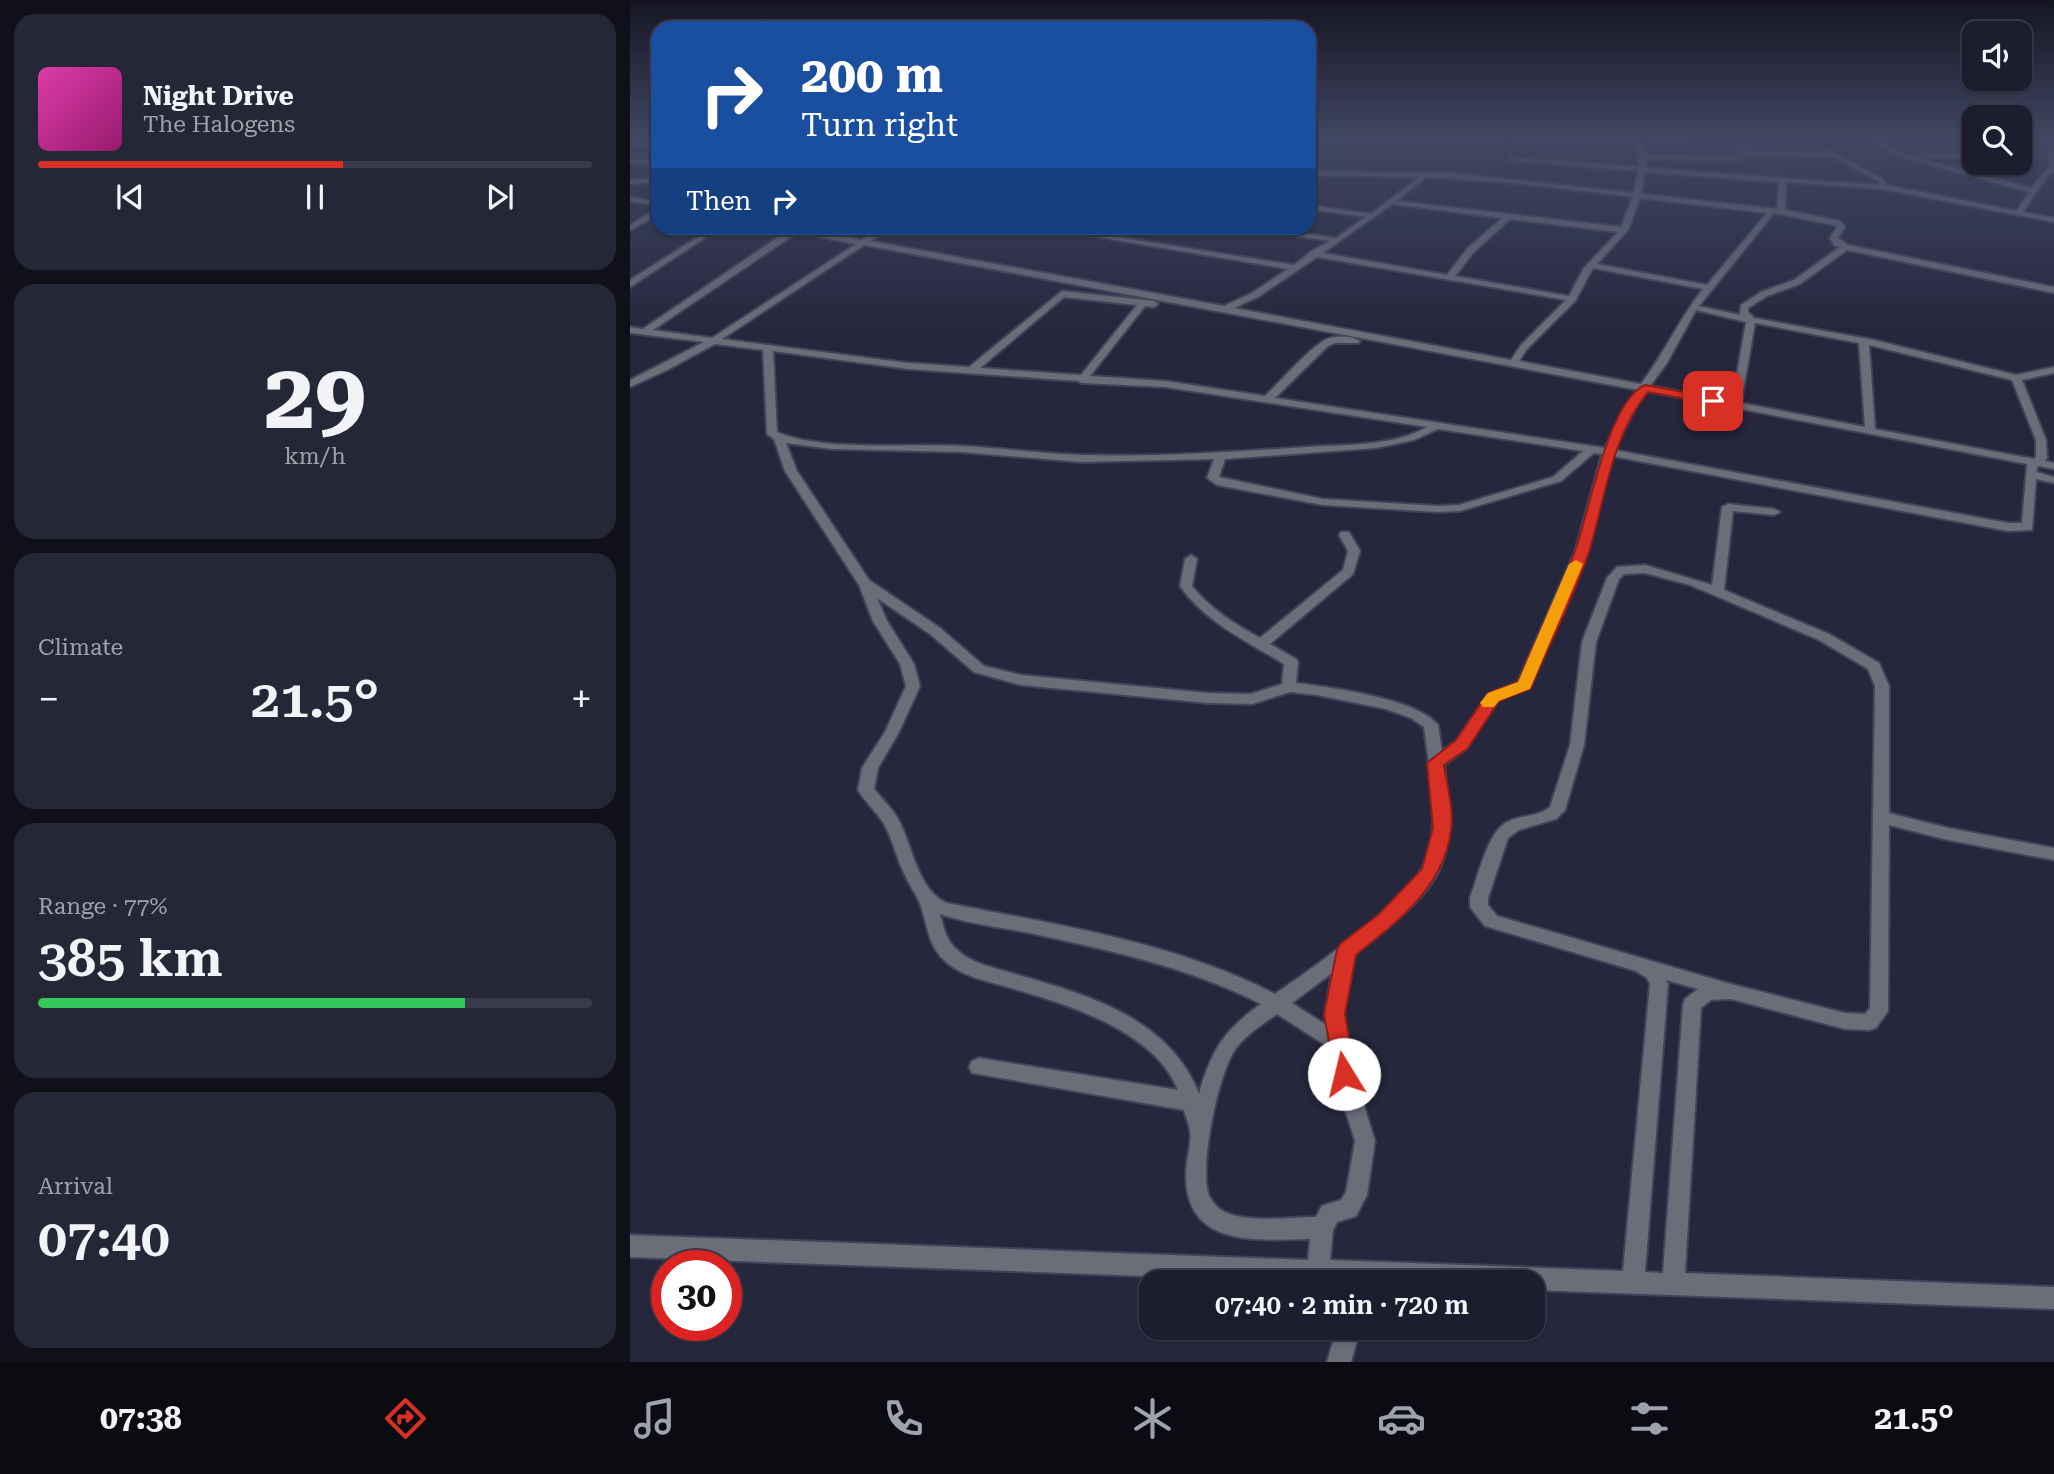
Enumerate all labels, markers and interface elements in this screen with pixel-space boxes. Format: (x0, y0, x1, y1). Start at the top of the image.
map controls (1962, 21, 2032, 175)
button: sound (1962, 21, 2032, 91)
text: 200 m (801, 47, 943, 104)
icon: right (686, 49, 777, 140)
text: Night Drive (143, 81, 294, 111)
button: search (1962, 105, 2032, 175)
text: Turn right (801, 106, 958, 144)
text: The Halogens (143, 111, 295, 138)
icon: previous (111, 178, 149, 216)
icon: pause (296, 178, 334, 216)
icon: next (481, 178, 519, 216)
icon: right (765, 182, 803, 220)
text: Then (686, 186, 751, 216)
text: 29 (264, 344, 366, 450)
pin (1683, 371, 1743, 431)
icon: arrive (1694, 382, 1732, 420)
text: km/h (284, 443, 346, 470)
text: Climate (38, 634, 123, 661)
text: 21.5° (251, 669, 379, 730)
text: − (38, 677, 59, 721)
text: + (571, 677, 592, 721)
text: Range · 77% (38, 893, 167, 920)
text: 385 km (38, 928, 223, 989)
position arrow (1307, 1037, 1381, 1111)
text: Arrival (38, 1173, 113, 1200)
text: 07:40 (38, 1208, 170, 1269)
speed limit sign: 30 (651, 1250, 742, 1341)
text: 07:40 · 2 min · 720 m (1215, 1290, 1469, 1320)
icon: directions (381, 1394, 430, 1443)
icon: music (630, 1394, 679, 1443)
icon: phone (879, 1394, 928, 1443)
icon: climate (1128, 1394, 1177, 1443)
icon: car (1377, 1394, 1426, 1443)
icon: filters (1625, 1394, 1674, 1443)
text: 07:38 (100, 1399, 182, 1437)
text: 21.5° (1874, 1399, 1954, 1437)

